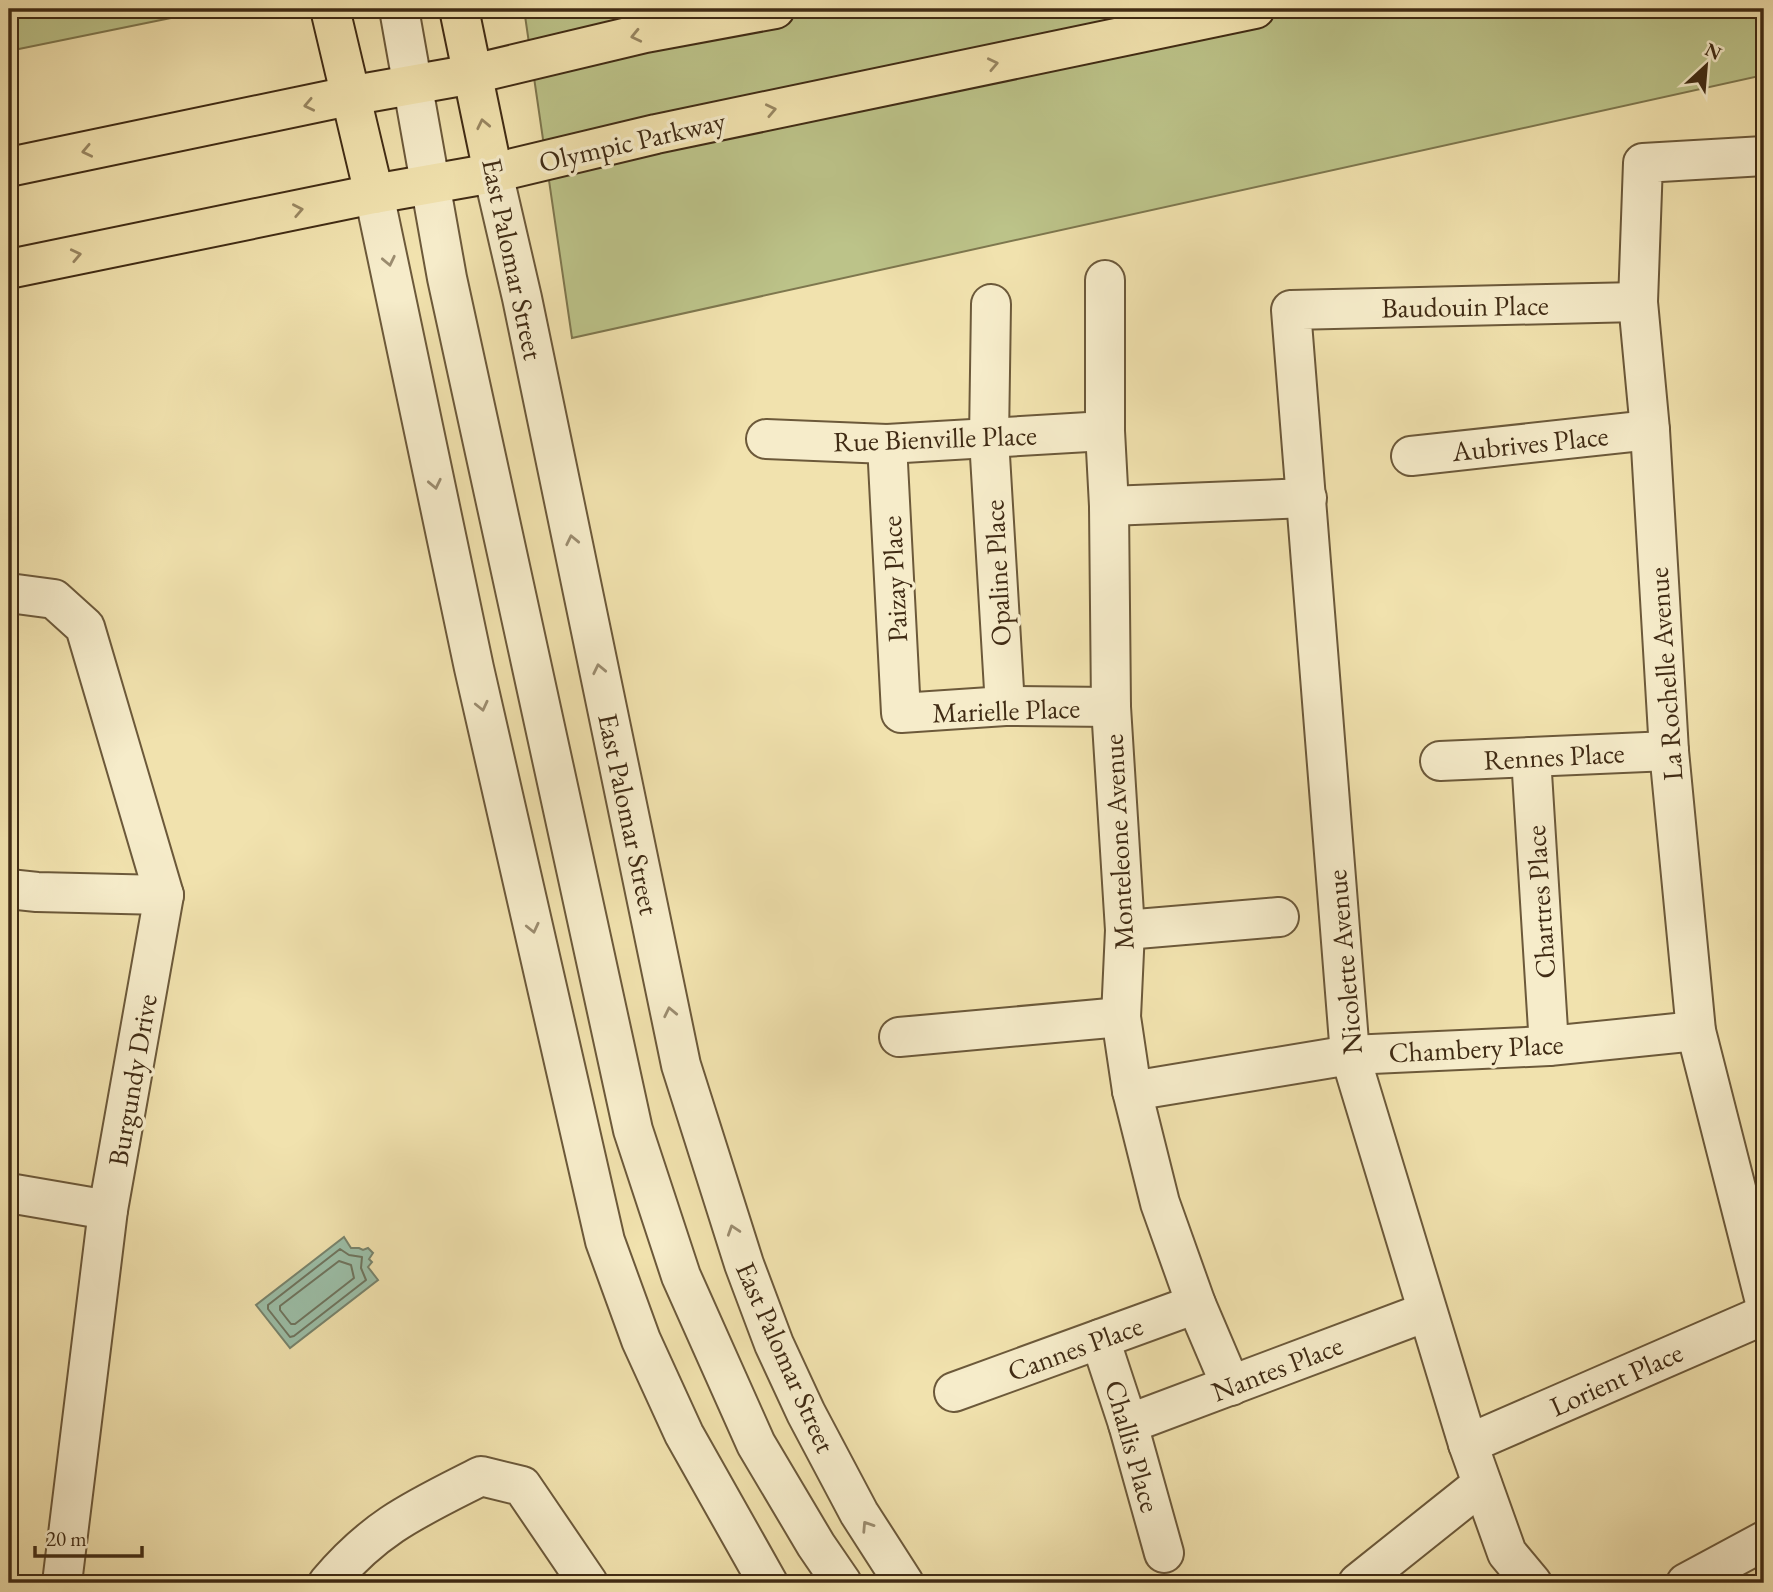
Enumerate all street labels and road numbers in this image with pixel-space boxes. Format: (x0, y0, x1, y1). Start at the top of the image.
street label: Olympic Parkway (535, 102, 729, 180)
street label: East Palomar Street (474, 155, 552, 363)
street label: Baudouin Place (1381, 287, 1549, 325)
street label: Rue Bienville Place (833, 416, 1038, 460)
street label: Aubrives Place (1449, 417, 1610, 469)
street label: Opaline Place (975, 499, 1019, 647)
street label: Paizay Place (873, 515, 915, 643)
street label: La Rochelle Avenue (1640, 566, 1690, 782)
street label: Marielle Place (931, 689, 1081, 731)
street label: East Palomar Street (590, 710, 668, 918)
street label: Monteleone Avenue (1094, 733, 1142, 951)
street label: Rennes Place (1483, 734, 1625, 778)
street label: Chartres Place (1517, 824, 1563, 980)
street label: Nicolette Avenue (1318, 868, 1370, 1056)
street label: Burgundy Drive (99, 991, 165, 1169)
street label: Chambery Place (1388, 1025, 1564, 1071)
street label: East Palomar Street (728, 1256, 844, 1458)
street label: Cannes Place (1002, 1307, 1148, 1389)
street label: Nantes Place (1206, 1327, 1348, 1409)
street label: Lorient Place (1544, 1334, 1688, 1424)
street label: Challis Place (1097, 1376, 1169, 1516)

